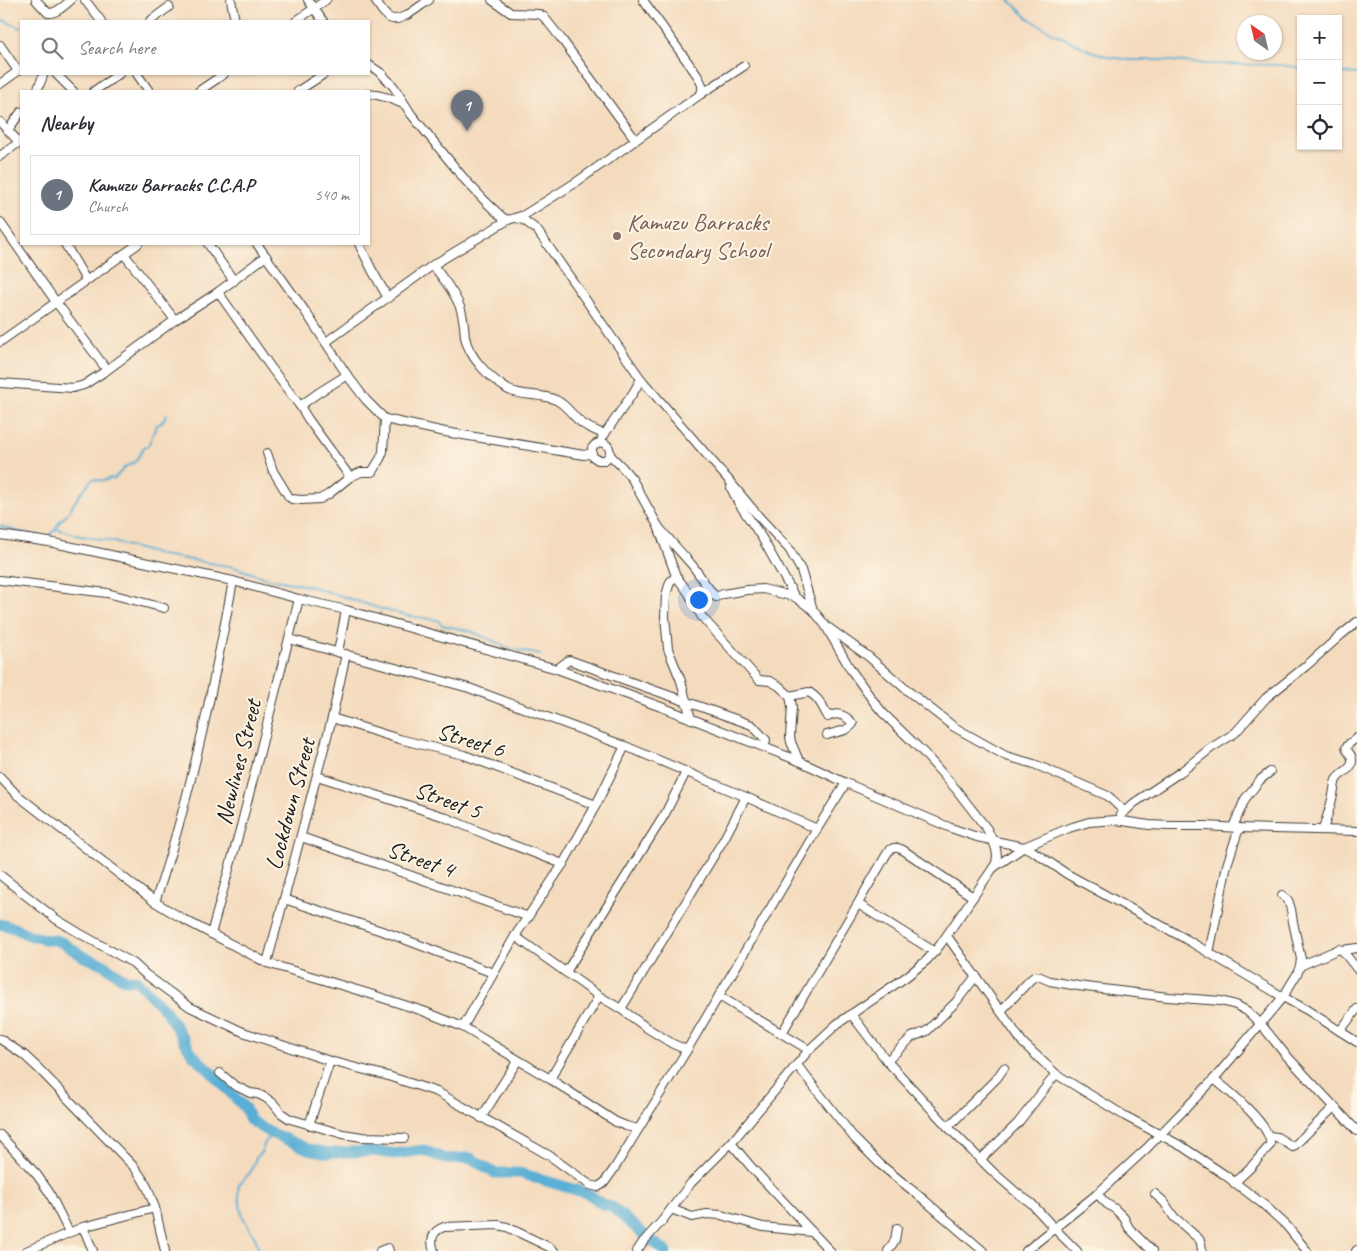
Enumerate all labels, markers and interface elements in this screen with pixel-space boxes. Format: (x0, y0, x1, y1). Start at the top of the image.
north arrow (1237, 15, 1282, 60)
map controls (1297, 15, 1342, 150)
button: + (1297, 15, 1342, 60)
search box (20, 20, 370, 75)
icon: search (38, 34, 66, 62)
text: Search here (78, 36, 155, 60)
button: − (1297, 60, 1342, 105)
pin: 1 (451, 90, 483, 131)
button: locate (1297, 105, 1342, 150)
text: Nearby (40, 110, 93, 136)
text: Kamuzu Barracks C.C.A.P (88, 173, 254, 197)
text: 1 (53, 185, 61, 205)
text: 540 m (315, 185, 349, 205)
text: Church (88, 197, 128, 217)
place label: Kamuzu Barracks Secondary School (627, 207, 772, 265)
marker: Kamuzu Barracks Secondary School (611, 230, 623, 242)
your location (686, 587, 712, 613)
street label: Newlines Street (208, 694, 269, 828)
street label: Street 6 (434, 716, 509, 765)
street label: Lockdown Street (258, 733, 322, 873)
street label: Street 5 (411, 774, 487, 826)
street label: Street 4 (384, 834, 461, 885)

